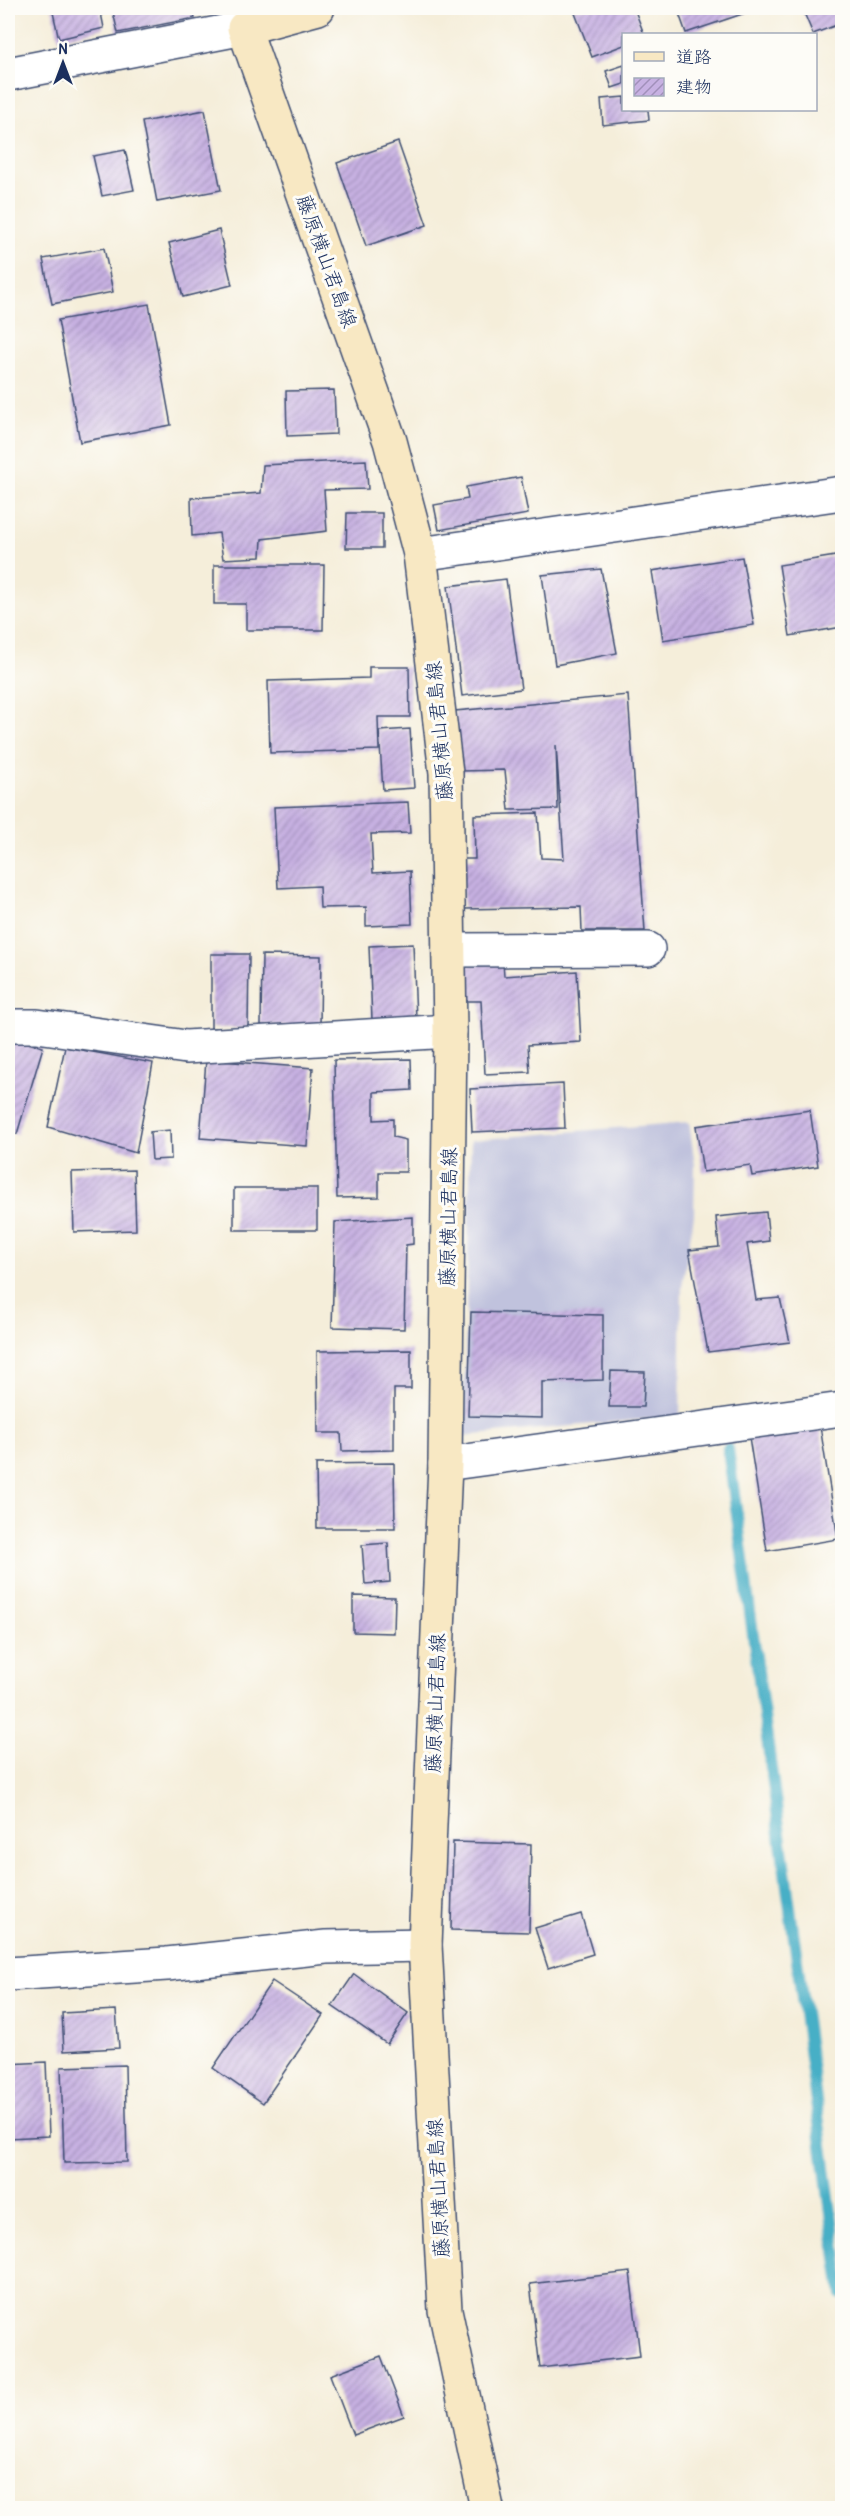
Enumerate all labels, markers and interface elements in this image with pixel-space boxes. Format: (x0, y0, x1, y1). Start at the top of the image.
north arrow (33, 33, 93, 93)
legend (622, 33, 817, 111)
text: N (59, 37, 68, 59)
text: 道路 (676, 44, 712, 69)
text: 建物 (676, 74, 712, 99)
street label: 藤原横山君島線 (291, 190, 364, 331)
street label: 藤原横山君島線 (419, 660, 458, 802)
street label: 藤原横山君島線 (433, 1147, 462, 1287)
street label: 藤原横山君島線 (419, 1633, 450, 1773)
street label: 藤原横山君島線 (420, 2117, 455, 2259)

